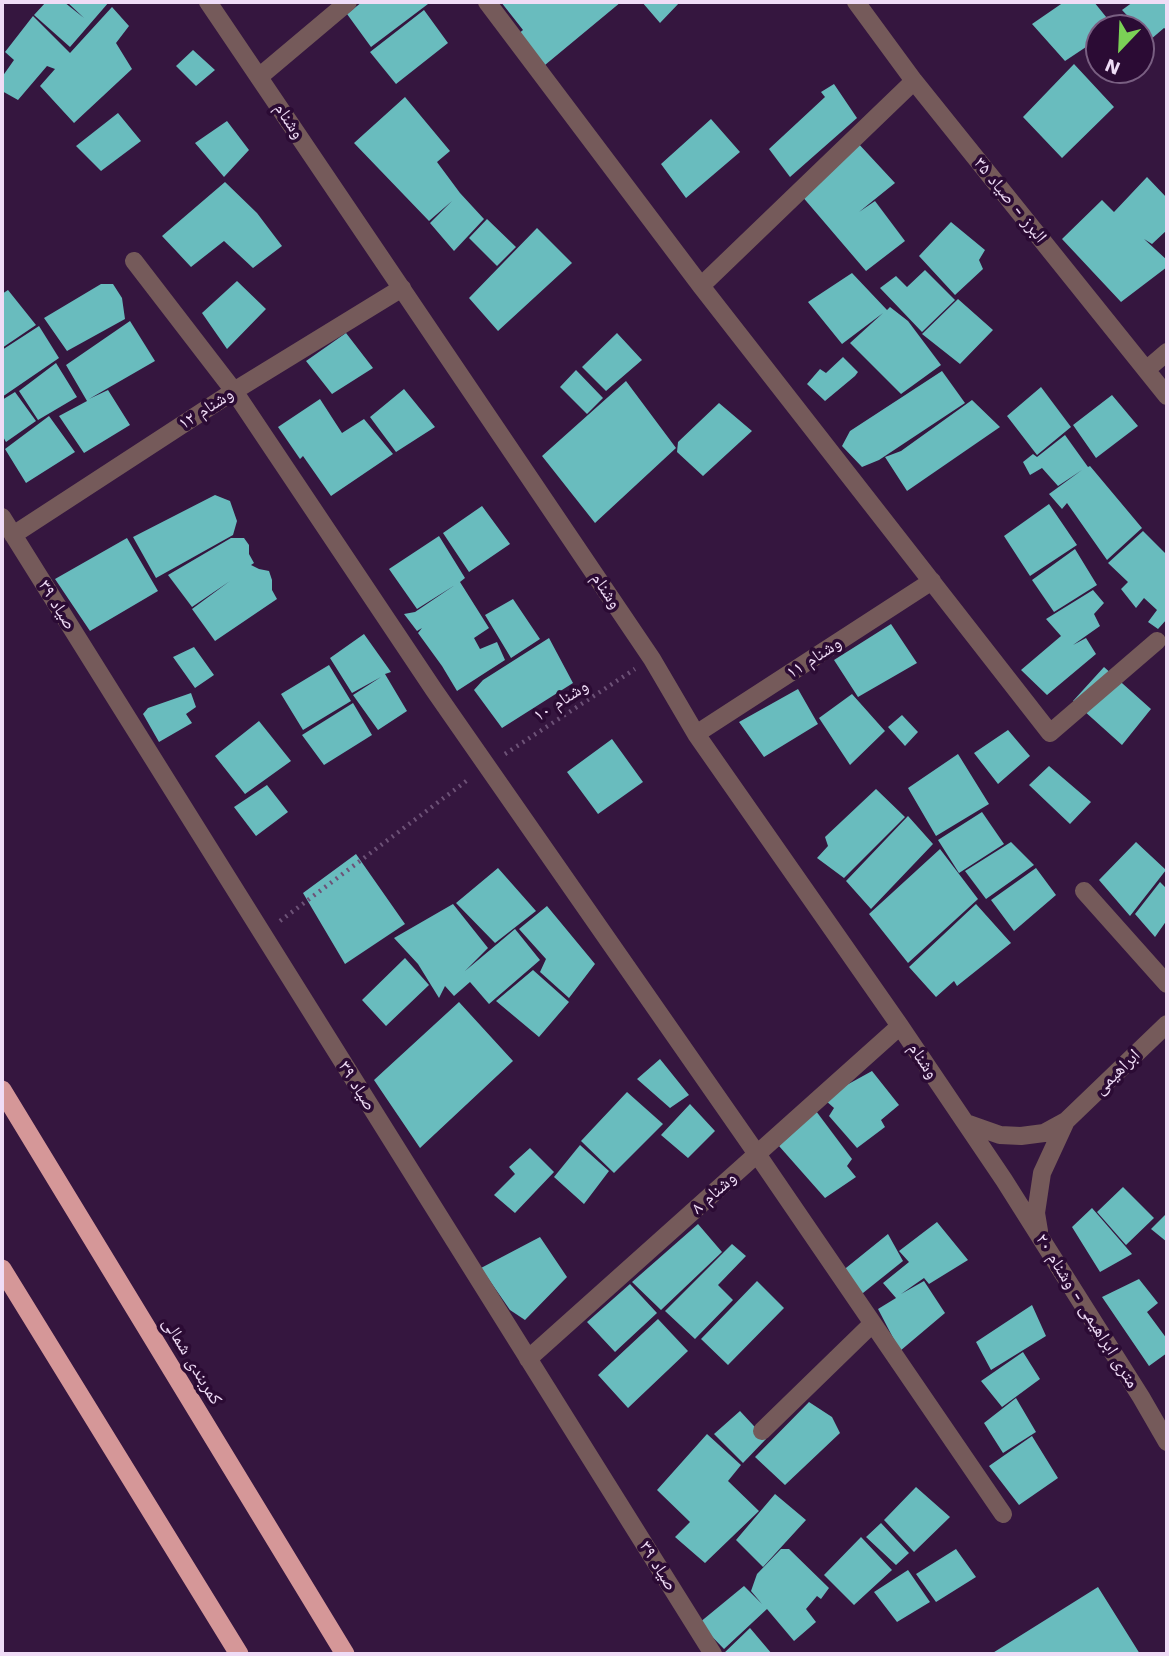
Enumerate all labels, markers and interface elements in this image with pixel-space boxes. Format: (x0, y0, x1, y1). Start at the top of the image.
north arrow (1085, 14, 1155, 84)
text: N (1101, 54, 1123, 80)
street label: وشنام (269, 99, 309, 143)
street label: البرز - صیاد ۳۵ (969, 153, 1051, 247)
street label: وشنام ۱۲ (174, 383, 238, 435)
street label: وشنام (586, 569, 626, 613)
street label: صیاد ۳۹ (33, 576, 81, 634)
street label: وشنام ۱۱ (782, 632, 846, 684)
street label: وشنام ۱۰ (529, 675, 593, 727)
street label: وشنام (903, 1039, 943, 1083)
street label: ابراهیمی (1089, 1045, 1145, 1099)
street label: صیاد ۳۹ (333, 1057, 381, 1115)
street label: وشنام ۸ (687, 1167, 741, 1219)
street label: ۲۰ متری ابراهیمی - وشنام (1031, 1230, 1143, 1392)
street label: کمربندی شمالی (157, 1313, 227, 1409)
street label: صیاد ۳۹ (634, 1537, 682, 1595)

